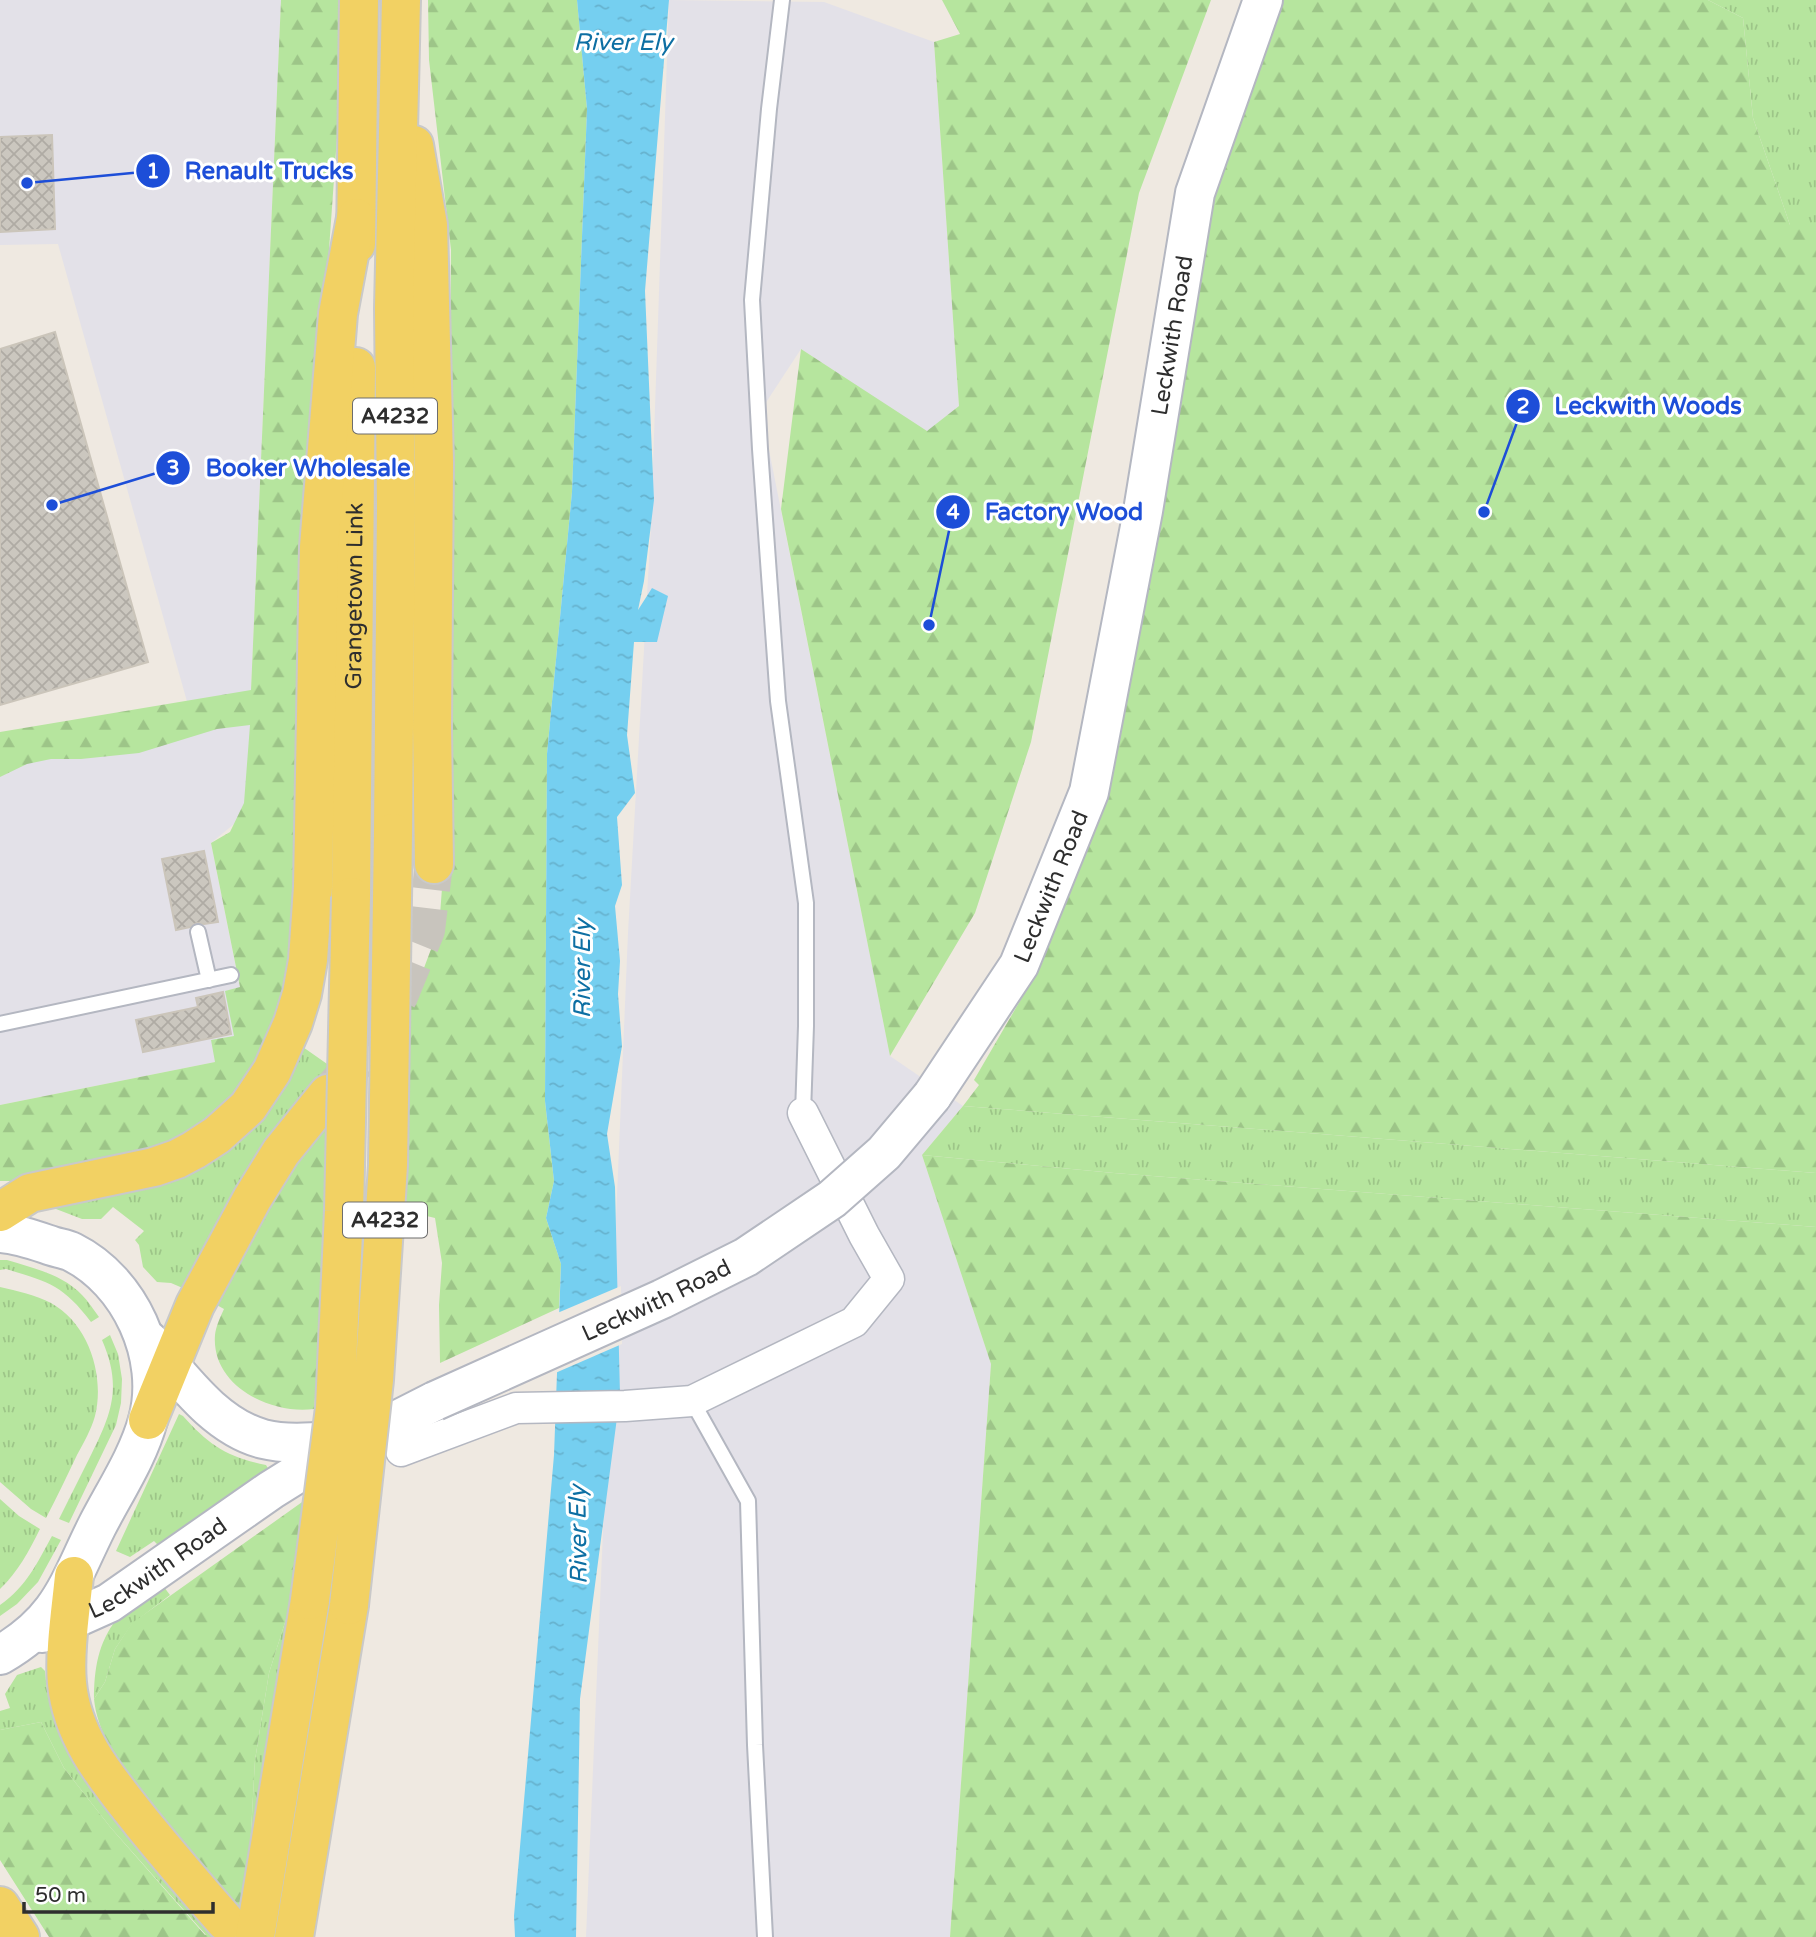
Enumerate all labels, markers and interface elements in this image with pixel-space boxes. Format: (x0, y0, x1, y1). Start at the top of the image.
water label: River Ely (574, 28, 676, 57)
callout: Renault Trucks (135, 148, 367, 193)
text: Renault Trucks (185, 157, 353, 186)
text: 1 (146, 159, 160, 184)
street label: Leckwith Road (1146, 253, 1200, 418)
callout: Leckwith Woods (1506, 383, 1756, 428)
text: Leckwith Woods (1554, 392, 1742, 421)
text: 2 (1516, 394, 1530, 419)
road number: A4232 (353, 398, 437, 434)
callout: Booker Wholesale (156, 445, 424, 490)
text: Booker Wholesale (205, 454, 411, 483)
text: 3 (166, 456, 180, 481)
callout: Factory Wood (936, 489, 1157, 534)
text: Factory Wood (985, 498, 1143, 527)
text: 4 (946, 500, 960, 525)
street label: Grangetown Link (340, 502, 370, 690)
street label: Leckwith Road (1008, 807, 1095, 967)
water label: River Ely (568, 916, 597, 1018)
road number: A4232 (343, 1202, 427, 1238)
street label: Leckwith Road (578, 1254, 736, 1348)
water label: River Ely (563, 1482, 594, 1585)
street label: Leckwith Road (84, 1512, 233, 1625)
scale bar (24, 1870, 214, 1914)
text: 50 m (35, 1883, 86, 1908)

